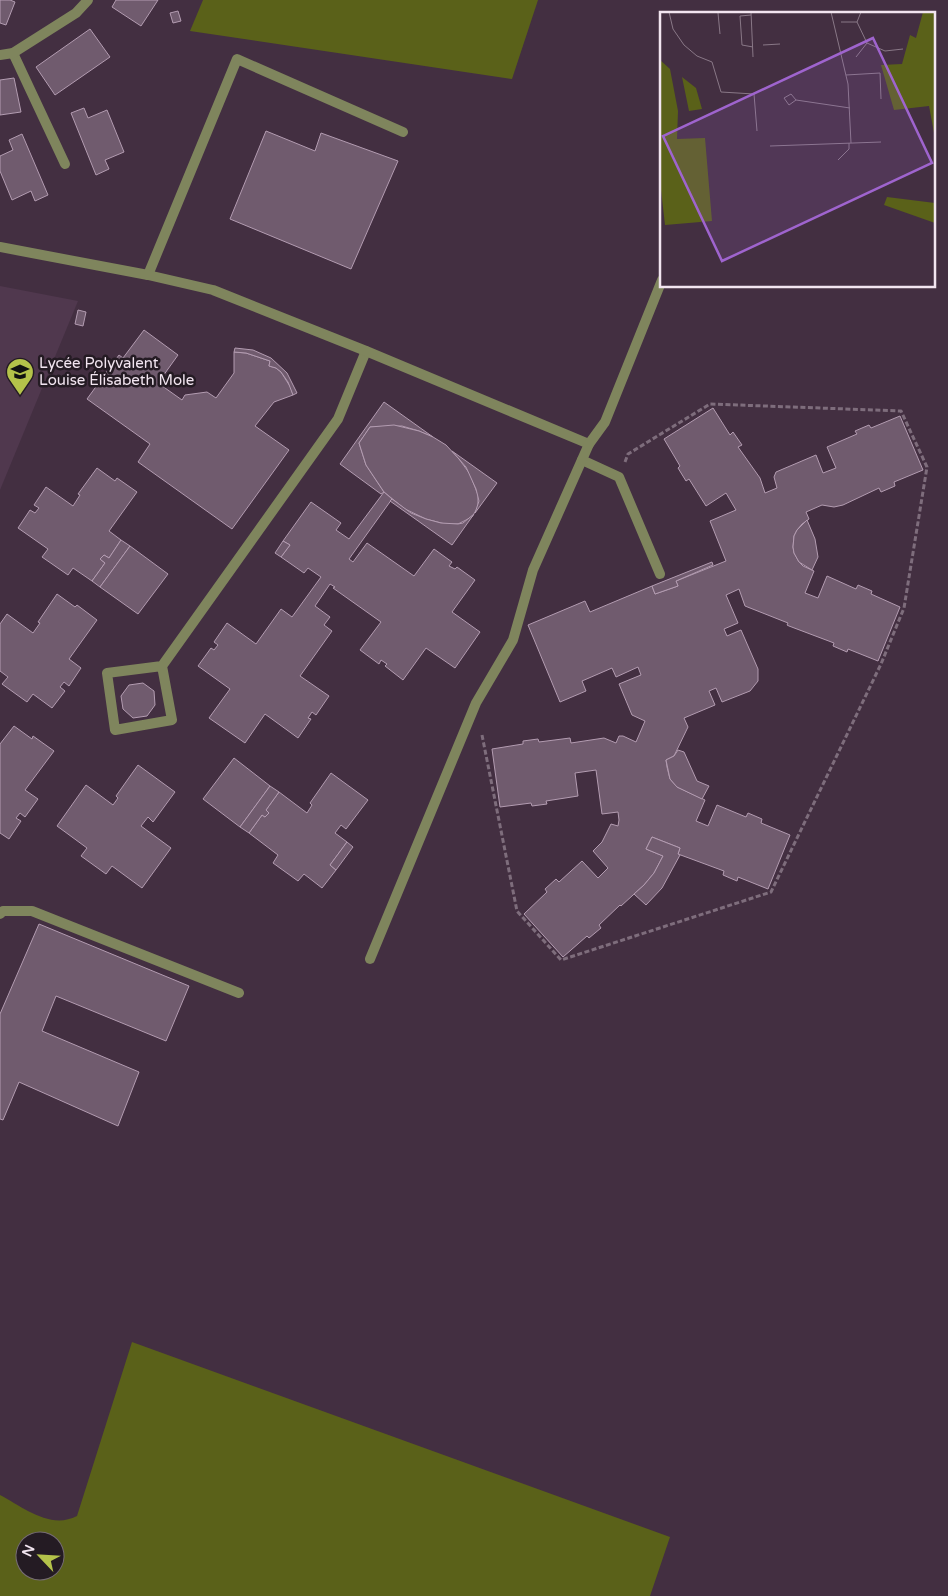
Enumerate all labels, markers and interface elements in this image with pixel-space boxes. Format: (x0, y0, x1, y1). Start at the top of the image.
inset map (660, 12, 936, 288)
place label: Lycée Polyvalent Louise Élisabeth Mole (39, 354, 194, 389)
school or university icon: Lycée Polyvalent Louise Élisabeth Mole (5, 357, 35, 396)
north arrow (15, 1531, 65, 1581)
text: N (19, 1542, 39, 1559)

